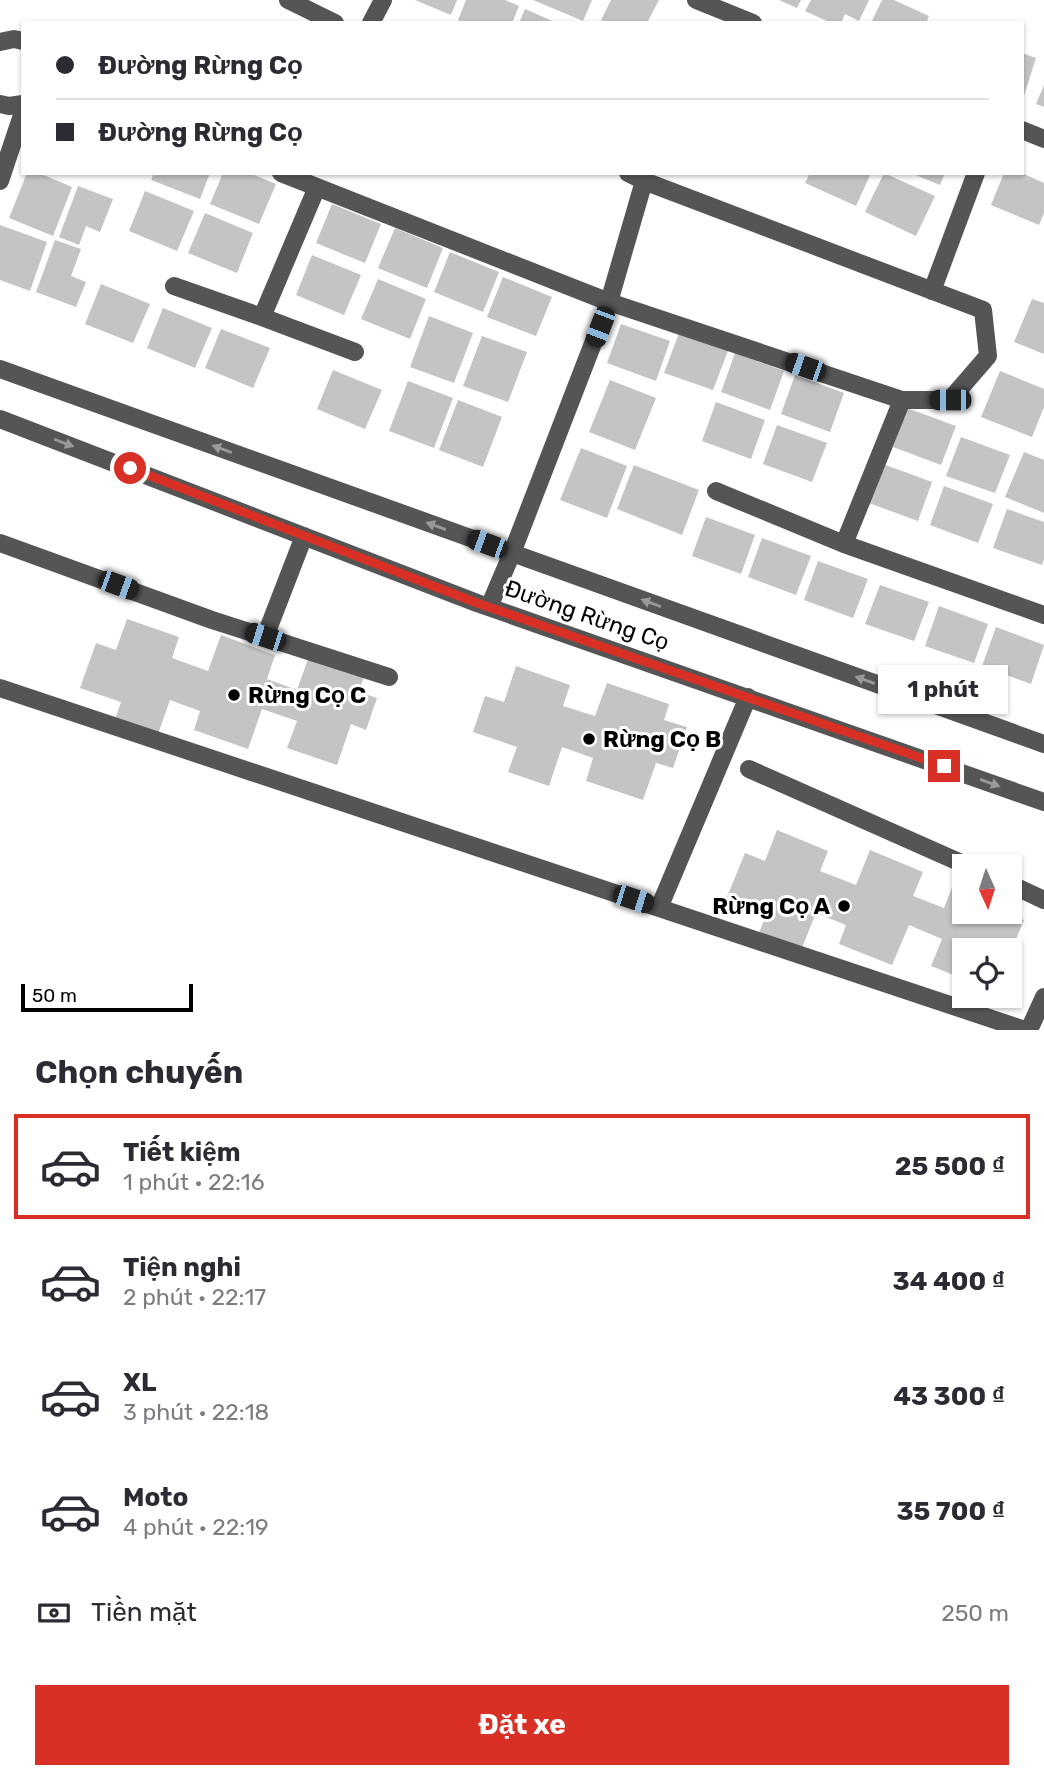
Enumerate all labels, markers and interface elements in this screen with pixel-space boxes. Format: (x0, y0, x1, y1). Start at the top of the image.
text: Đường Rừng Cọ (98, 50, 303, 81)
text: Đường Rừng Cọ (98, 117, 303, 148)
car (583, 304, 618, 350)
car (782, 350, 829, 384)
car (930, 390, 972, 411)
one-way arrow (54, 437, 75, 448)
one-way arrow (212, 443, 233, 454)
route start (114, 452, 146, 484)
one-way arrow (426, 520, 447, 531)
car (464, 527, 511, 561)
car (95, 568, 142, 602)
street label: Đường Rừng Cọ (501, 574, 673, 656)
one-way arrow (640, 597, 661, 608)
car (242, 621, 289, 653)
callout: 1 phút (879, 664, 1009, 714)
one-way arrow (854, 674, 875, 685)
text: 1 phút (907, 675, 979, 703)
place label: Rừng Cọ C (248, 681, 366, 709)
marker: Rừng Cọ C (226, 687, 242, 703)
place label: Rừng Cọ B (603, 725, 721, 753)
marker: Rừng Cọ B (581, 731, 597, 747)
route end (928, 750, 960, 782)
one-way arrow (980, 778, 1001, 789)
north arrow (952, 854, 1022, 924)
map controls (952, 854, 1022, 1008)
car (610, 883, 657, 915)
place label: Rừng Cọ A (712, 892, 831, 920)
marker: Rừng Cọ A (836, 898, 852, 914)
button: locate (952, 938, 1022, 1008)
scale bar (21, 981, 192, 1013)
text: 50 m (32, 984, 77, 1007)
text: Chọn chuyến (35, 1053, 243, 1091)
icon: car (39, 1135, 102, 1198)
text: Tiết kiệm (123, 1137, 241, 1168)
text: 25 500 ₫ (895, 1151, 1005, 1182)
text: 1 phút · 22:16 (123, 1168, 265, 1196)
icon: car (39, 1250, 102, 1313)
text: Tiện nghi (123, 1252, 241, 1283)
text: 34 400 ₫ (893, 1266, 1005, 1297)
text: 2 phút · 22:17 (123, 1283, 266, 1311)
icon: car (39, 1365, 102, 1428)
text: XL (123, 1367, 156, 1398)
text: 43 300 ₫ (893, 1381, 1005, 1412)
text: 3 phút · 22:18 (123, 1398, 269, 1426)
icon: car (39, 1480, 102, 1543)
text: Moto (123, 1482, 188, 1513)
text: 35 700 ₫ (896, 1496, 1005, 1527)
text: 4 phút · 22:19 (123, 1513, 269, 1541)
icon: cash (35, 1594, 73, 1632)
text: Tiền mặt (91, 1597, 197, 1628)
text: 250 m (941, 1599, 1009, 1627)
button: Đặt xe (35, 1685, 1009, 1765)

